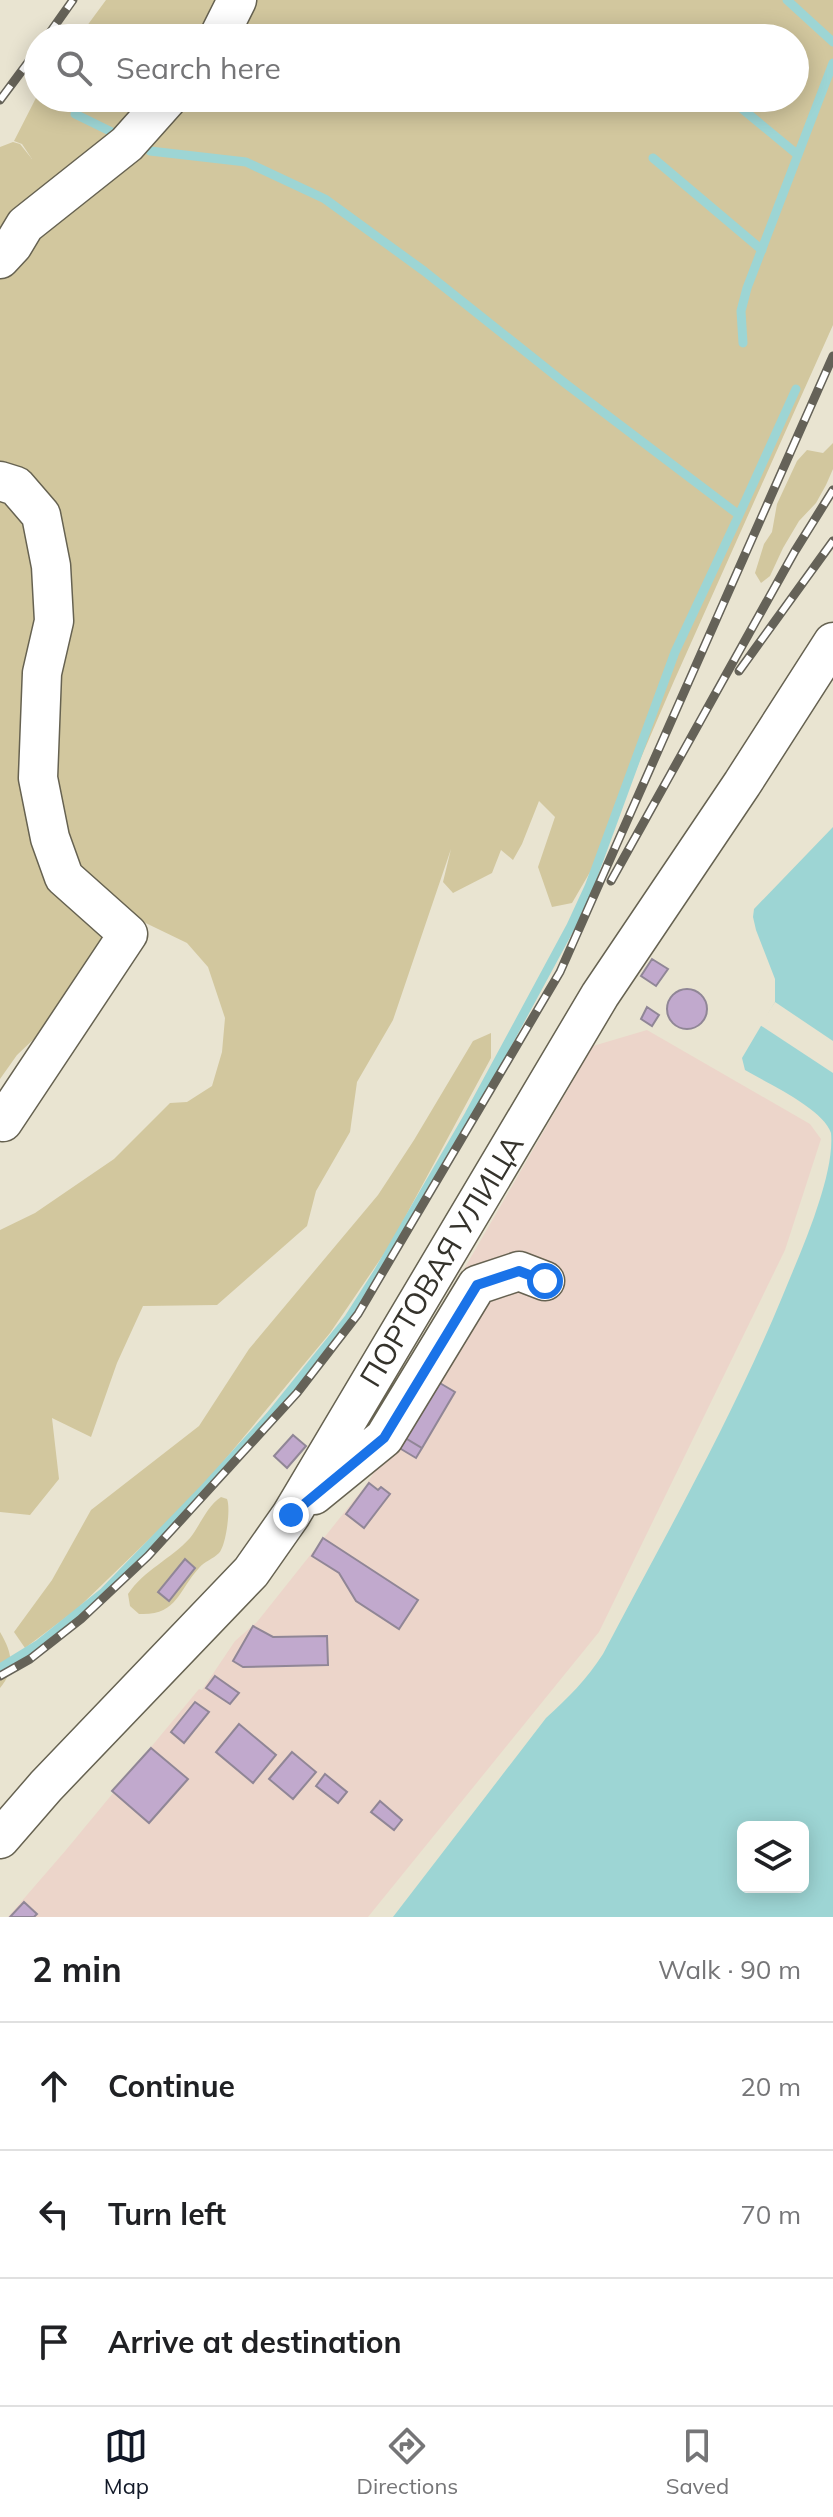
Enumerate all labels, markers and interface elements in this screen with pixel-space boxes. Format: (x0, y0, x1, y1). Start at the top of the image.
search box (24, 24, 809, 112)
icon: search (52, 46, 96, 90)
text: Search here (116, 49, 281, 87)
street label: ПОРТОВАЯ УЛИЦА (351, 1128, 531, 1393)
route start (527, 1263, 563, 1299)
route end (273, 1497, 309, 1533)
map controls (737, 1821, 809, 1893)
button: layers (737, 1821, 809, 1893)
text: 2 min (32, 1948, 122, 1991)
text: Walk · 90 m (658, 1953, 801, 1986)
icon: ahead (32, 2064, 76, 2108)
text: Continue (108, 2067, 235, 2105)
text: 20 m (740, 2070, 801, 2103)
icon: left (32, 2192, 76, 2236)
text: Turn left (108, 2195, 226, 2233)
text: 70 m (740, 2198, 801, 2231)
icon: arrive (32, 2320, 76, 2364)
text: Arrive at destination (108, 2323, 402, 2361)
tab: Map (104, 2424, 149, 2500)
tab: Directions (357, 2424, 458, 2500)
tab: Saved (666, 2424, 729, 2500)

